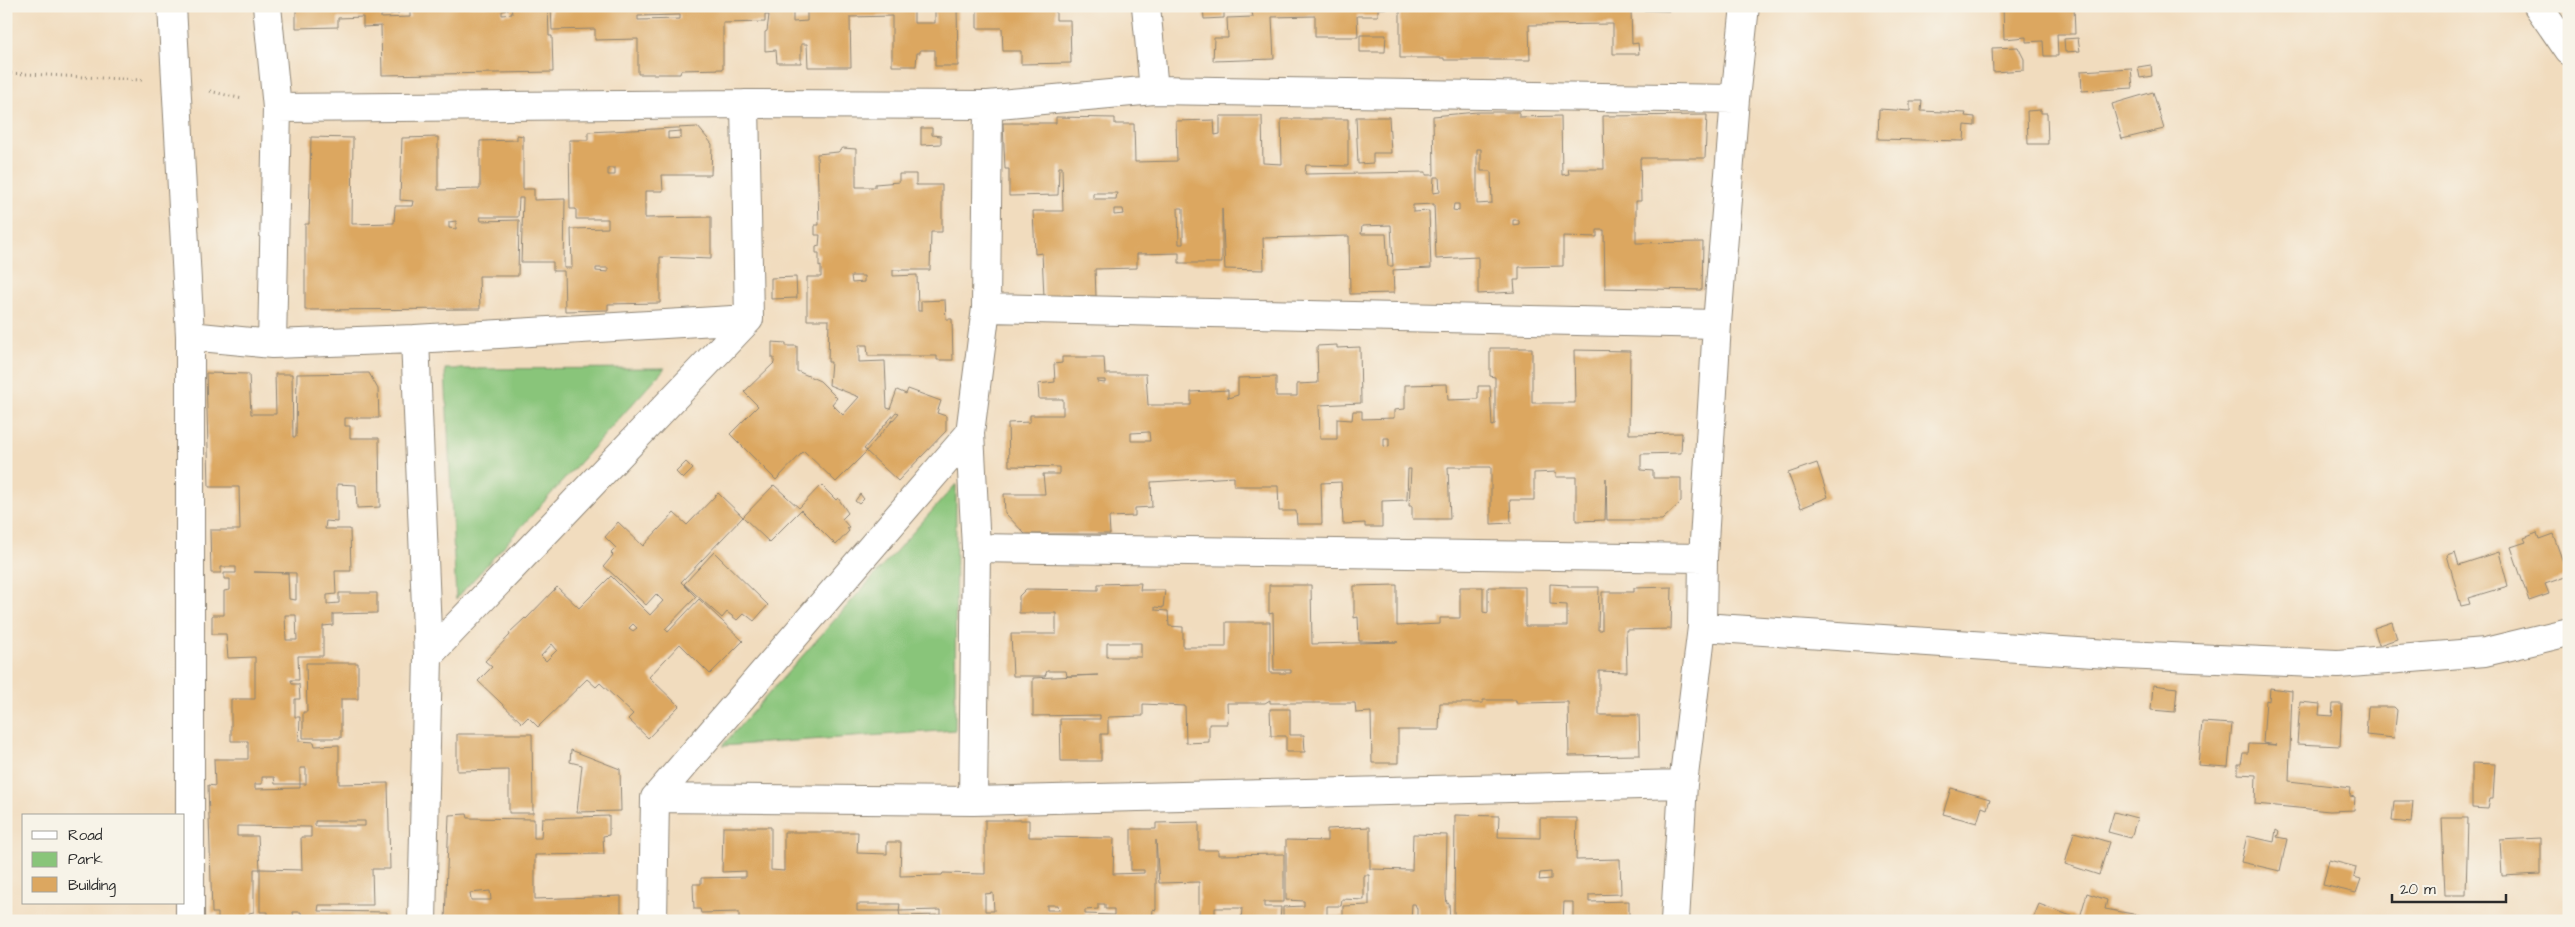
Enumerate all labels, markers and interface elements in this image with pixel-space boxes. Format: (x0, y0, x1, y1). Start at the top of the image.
legend (22, 814, 185, 904)
text: Road (68, 825, 103, 846)
text: Park (68, 849, 103, 870)
scale bar (2392, 872, 2506, 904)
text: Building (68, 875, 116, 897)
text: 20 m (2400, 879, 2436, 900)

